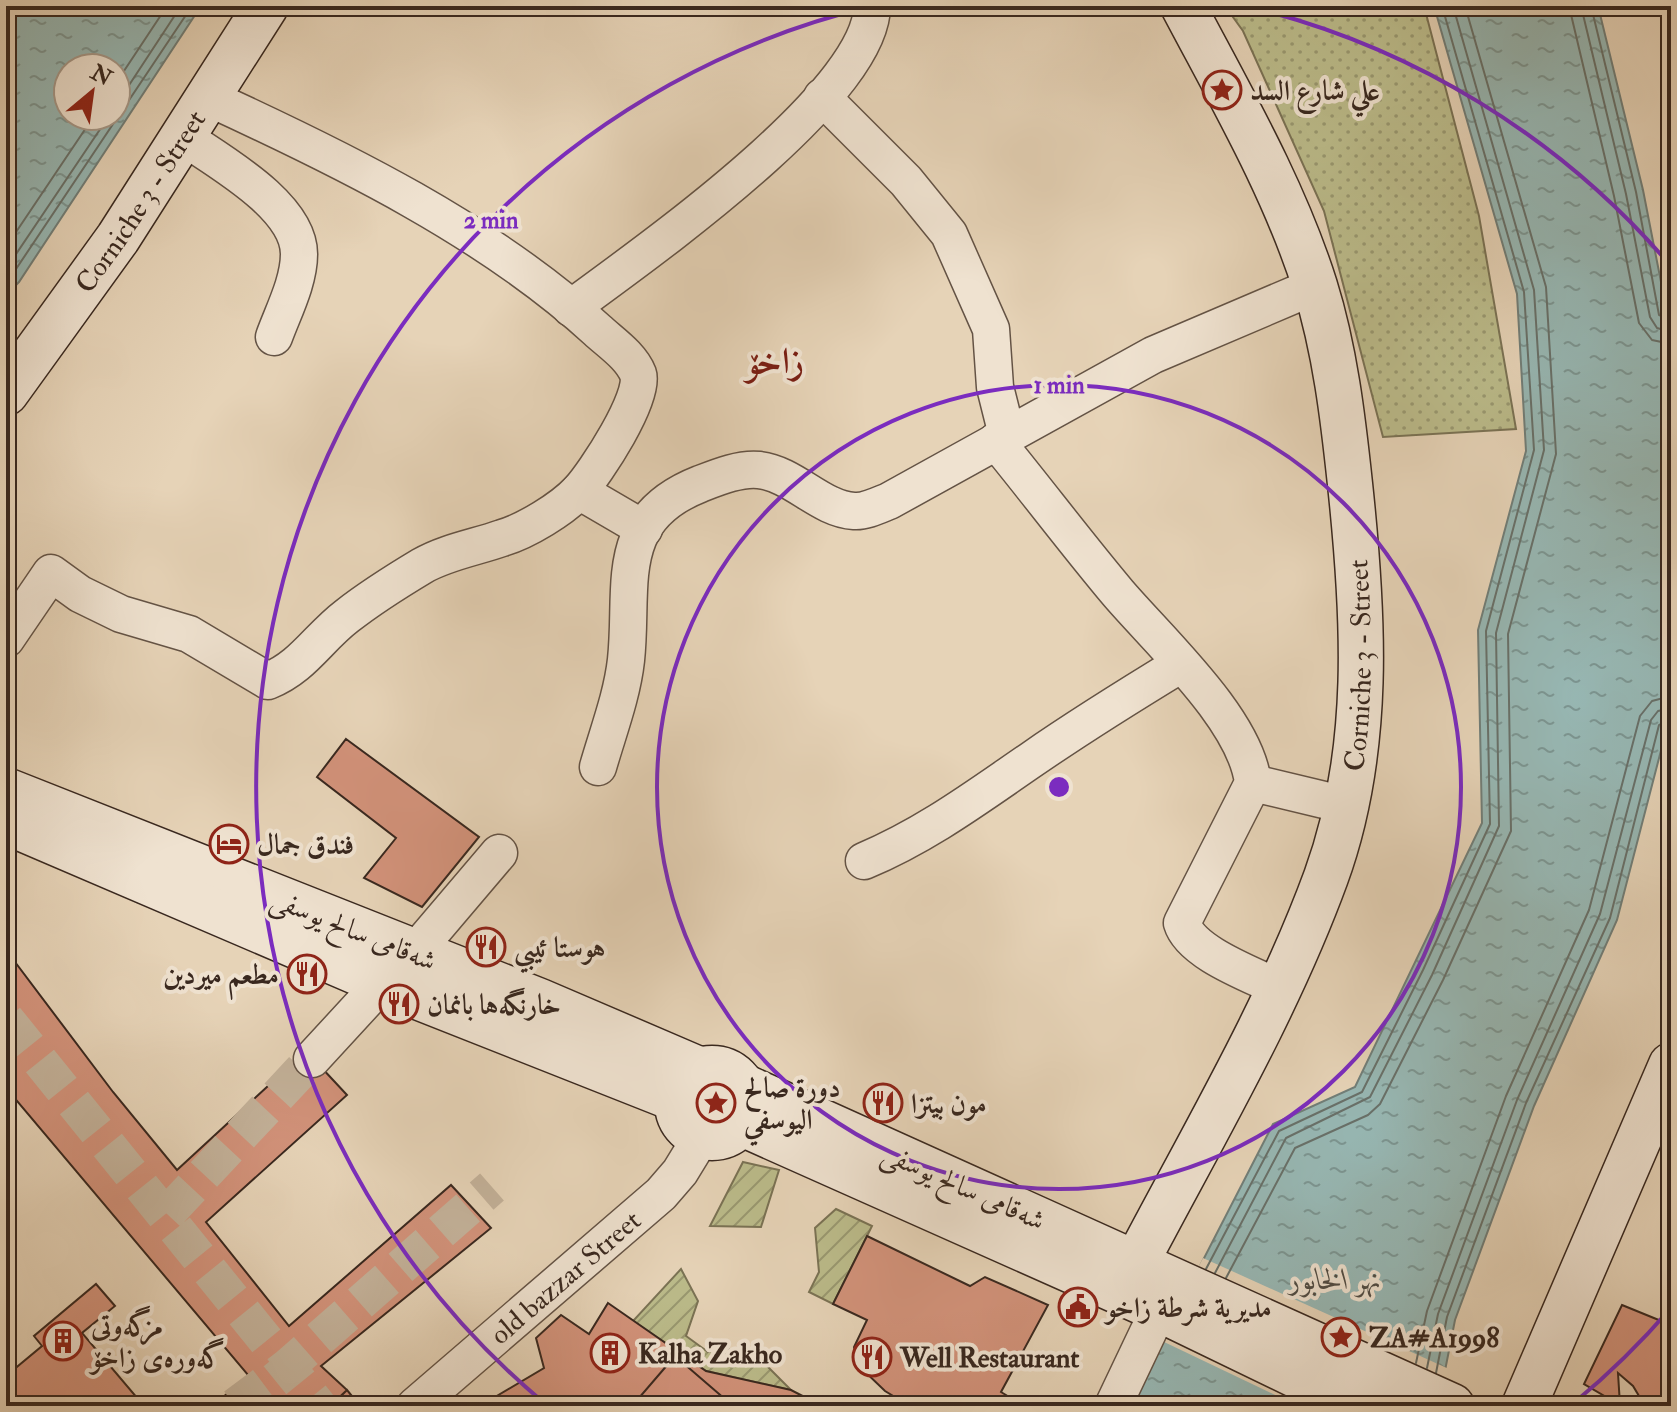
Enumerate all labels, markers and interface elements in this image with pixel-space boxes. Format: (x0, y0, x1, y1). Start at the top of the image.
north arrow (52, 52, 132, 132)
text: N (85, 58, 117, 93)
place icon: علي شارع السد (1201, 69, 1243, 111)
place label: علي شارع السد (1250, 74, 1380, 118)
street label: Corniche 3 - Street (68, 104, 214, 300)
text: 2 min (464, 205, 519, 236)
district label: زاخۆ (742, 339, 804, 384)
text: 1 min (1034, 370, 1085, 401)
street label: Corniche 3 - Street (1337, 558, 1380, 774)
centre of rings (1045, 773, 1073, 801)
hotel icon: فندق جمال (208, 823, 250, 865)
place label: فندق جمال (257, 828, 354, 863)
street label: شەقامی سالح یوسفی (263, 881, 441, 985)
restaurant icon: هوستا ئيبي (465, 926, 507, 968)
place label: هوستا ئيبي (514, 931, 605, 974)
restaurant icon: مطعم ميردين (286, 953, 328, 995)
place label: مطعم ميردين (163, 958, 279, 1000)
restaurant icon: خارنگەها بانمان (378, 983, 420, 1025)
place label: خارنگەها بانمان (427, 987, 561, 1023)
place label: دورة صالح اليوسفي (743, 1071, 841, 1147)
place icon: دورة صالح اليوسفي (695, 1082, 737, 1124)
restaurant icon: مون بيتزا (862, 1082, 904, 1124)
place label: مون بيتزا (911, 1087, 987, 1122)
street label: شەقامی سالح یوسفی (874, 1136, 1050, 1244)
street label: old bazzar Street (483, 1203, 649, 1352)
water label: نهر الخابور (1287, 1261, 1381, 1298)
public building icon: مديرية شرطة زاخو (1057, 1286, 1099, 1328)
place label: مديرية شرطة زاخو (1103, 1291, 1272, 1326)
place label: مزگەوتی گەورەی زاخۆ (88, 1305, 225, 1376)
place icon: ZA#A1998 (1320, 1316, 1362, 1358)
building icon: مزگەوتی گەورەی زاخۆ (42, 1320, 84, 1362)
place label: ZA#A1998 (1369, 1321, 1499, 1356)
building icon: Kalha Zakho (589, 1332, 631, 1374)
restaurant icon: Well Restaurant (851, 1336, 893, 1378)
place label: Kalha Zakho (638, 1337, 783, 1372)
place label: Well Restaurant (899, 1341, 1079, 1376)

